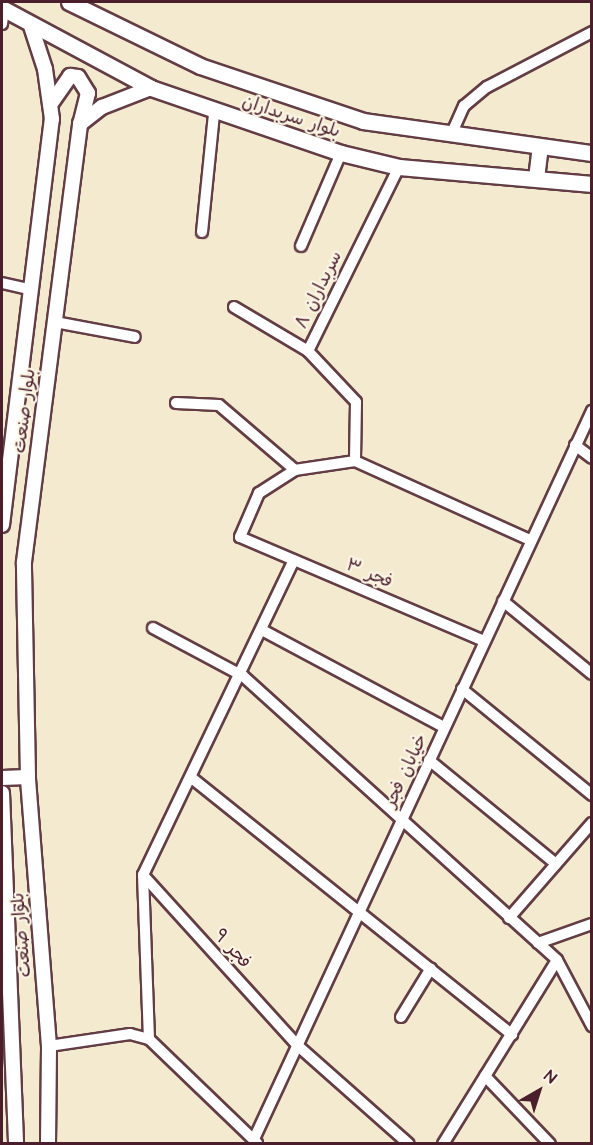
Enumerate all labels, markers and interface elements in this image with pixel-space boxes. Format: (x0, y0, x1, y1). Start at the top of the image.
street label: بلوار سربداران (239, 91, 343, 143)
street label: سربداران ۸ (291, 248, 347, 332)
street label: بلوار صنعت (9, 368, 41, 454)
street label: فجر ۳ (342, 555, 396, 593)
street label: خیابان فجر (380, 731, 432, 811)
street label: بلوار صنعت (8, 892, 36, 978)
street label: فجر ۹ (209, 925, 255, 973)
north arrow (509, 1061, 569, 1121)
text: N (540, 1065, 561, 1089)

